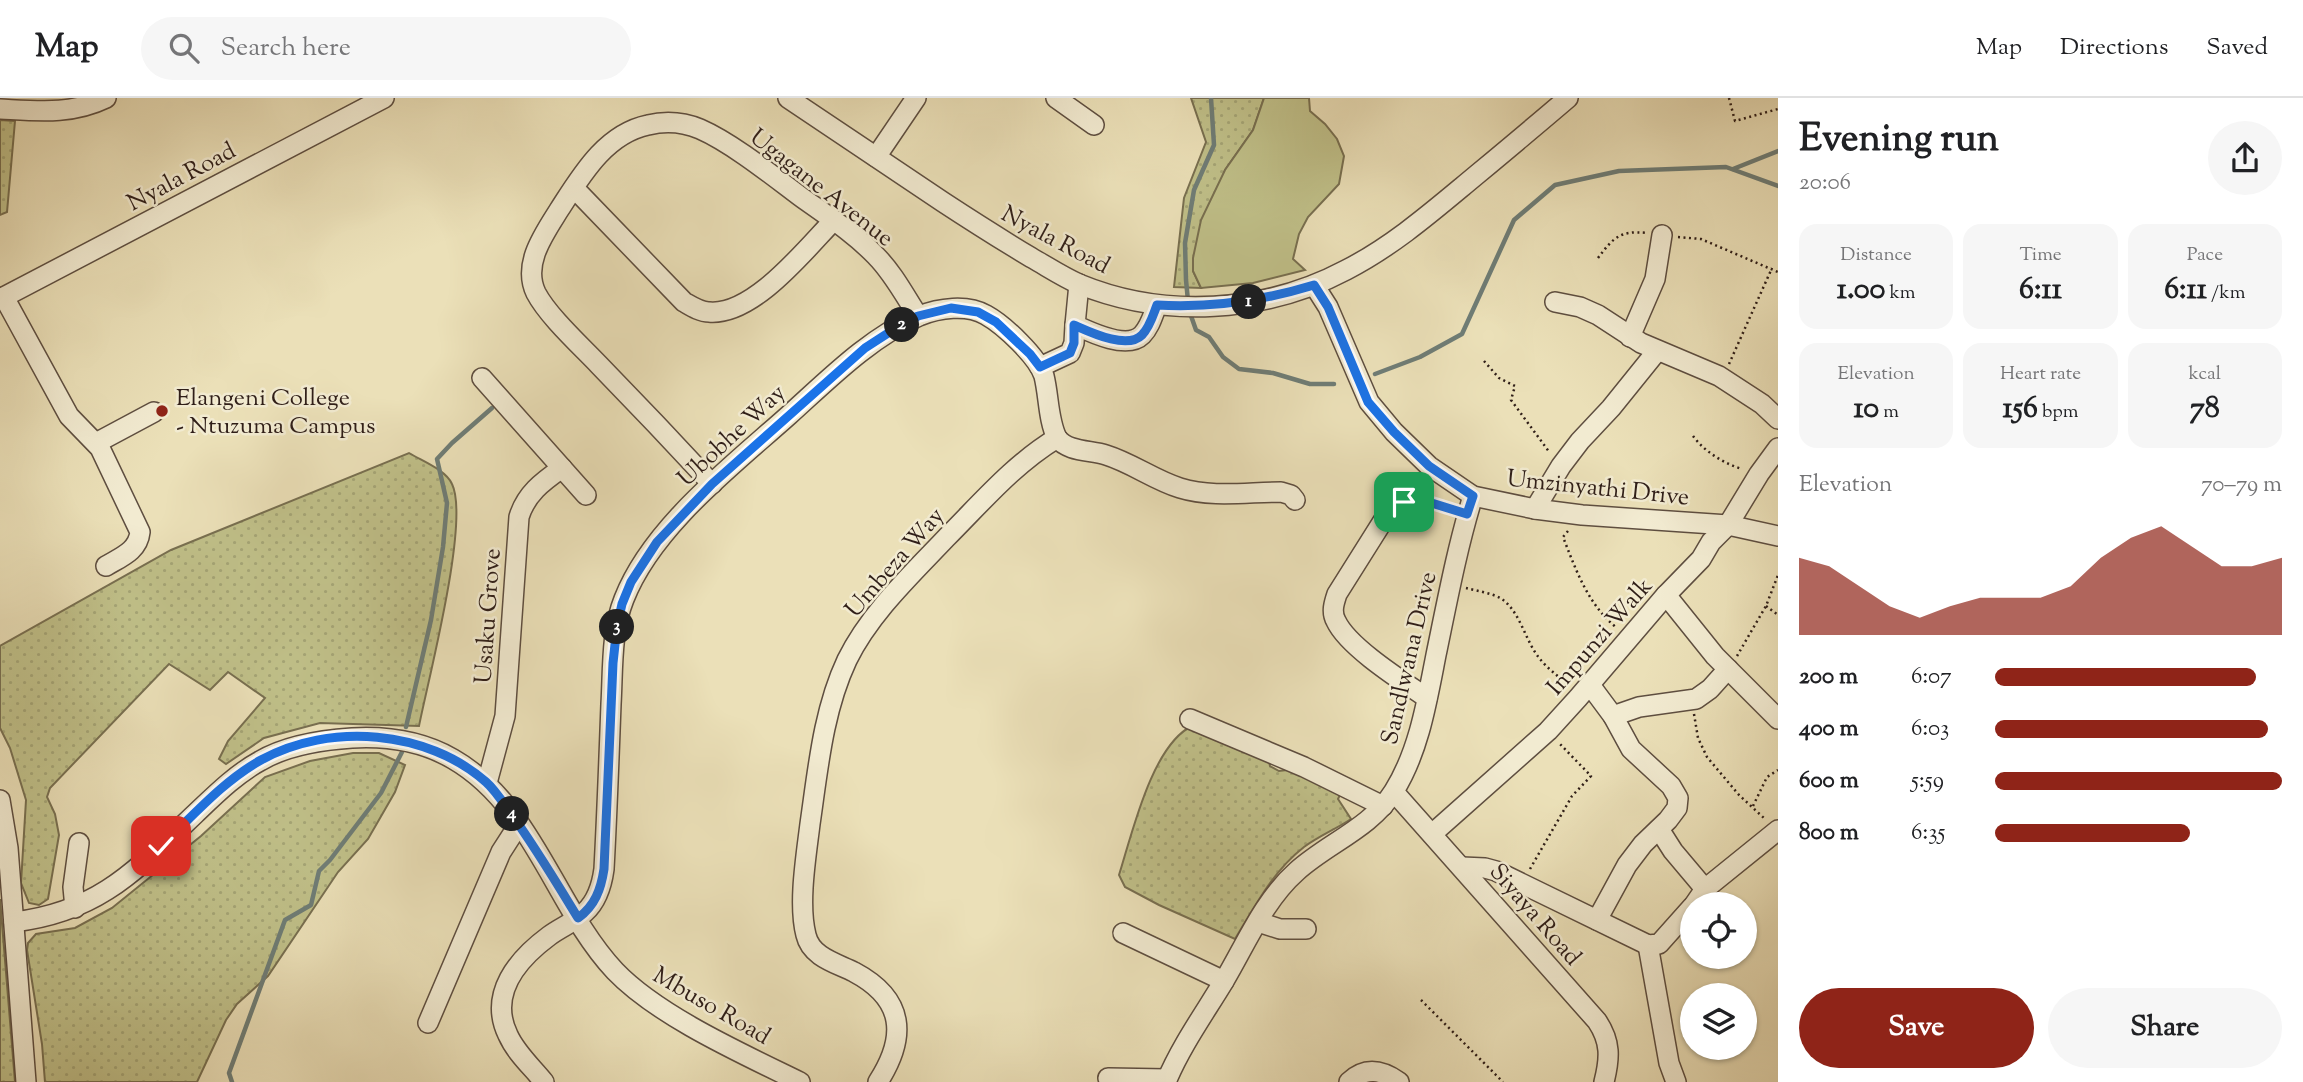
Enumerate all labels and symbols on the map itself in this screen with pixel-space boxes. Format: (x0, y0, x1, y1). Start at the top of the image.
street label: Ugagane Avenue (741, 121, 900, 256)
street label: Nyala Road (121, 135, 243, 221)
street label: Nyala Road (995, 198, 1116, 284)
pin: 1 (1232, 284, 1266, 320)
pin: 2 (884, 308, 920, 342)
street label: Ubobhe Way (671, 377, 794, 496)
place label: Elangeni College - Ntuzuma Campus (176, 382, 376, 444)
marker: Elangeni College - Ntuzuma Campus (154, 403, 170, 419)
street label: Umzinyathi Drive (1505, 462, 1691, 515)
pin (1374, 472, 1434, 532)
street label: Umbeza Way (838, 501, 953, 626)
street label: Usaku Grove (467, 547, 511, 685)
street label: Sandlwana Drive (1374, 569, 1446, 748)
street label: Impunzi Walk (1540, 571, 1661, 704)
pin: 3 (600, 610, 634, 644)
pin: 4 (494, 796, 530, 832)
pin (131, 816, 191, 876)
street label: Siyaya Road (1480, 857, 1589, 974)
street label: Mbuso Road (646, 959, 777, 1054)

